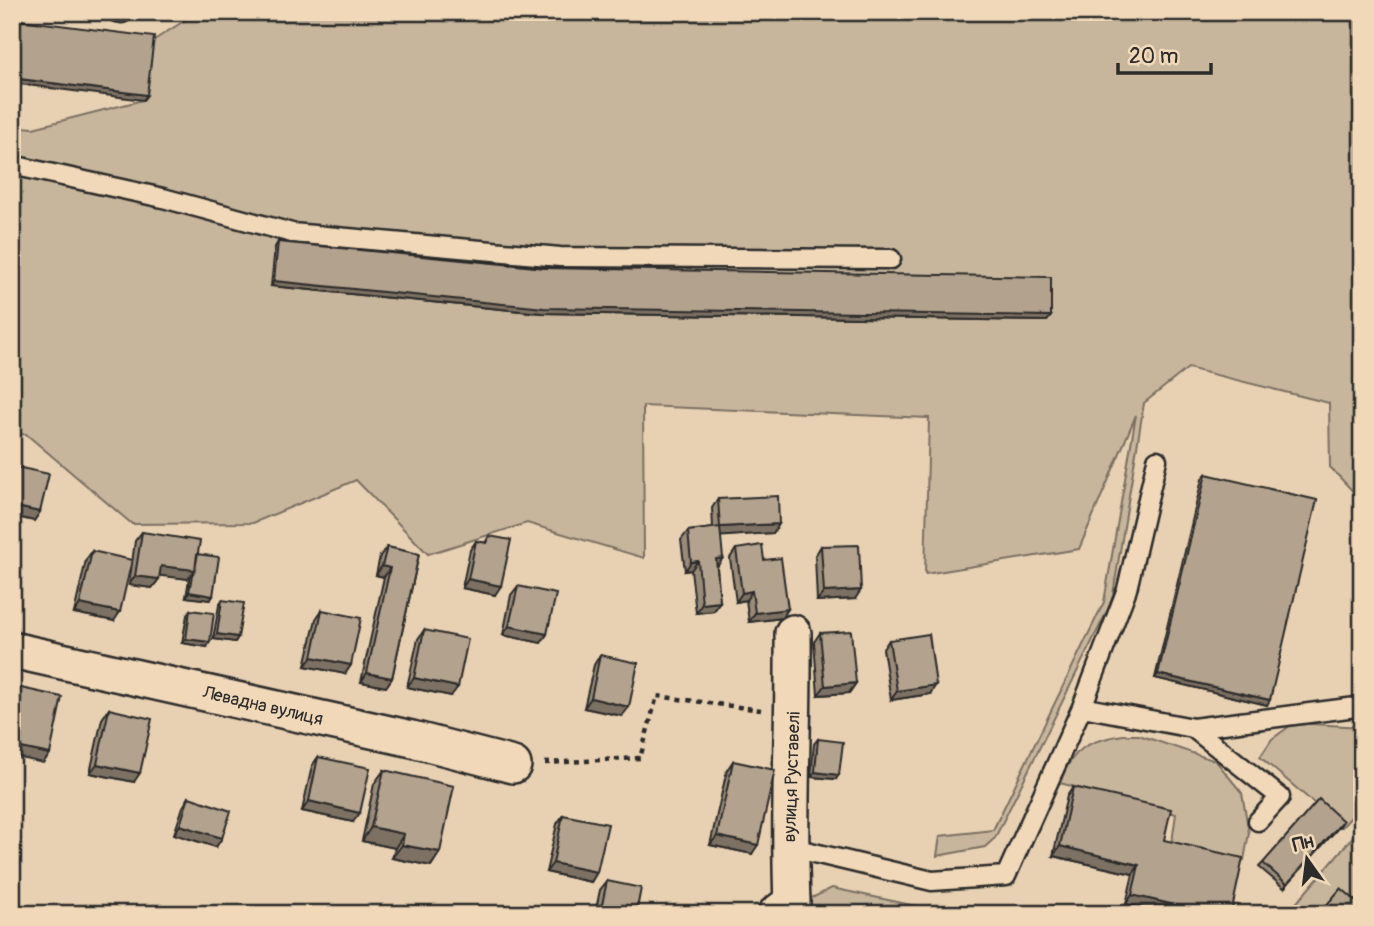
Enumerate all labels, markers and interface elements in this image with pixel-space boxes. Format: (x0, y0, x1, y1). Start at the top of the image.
scale bar (1118, 32, 1211, 76)
text: 20 m (1129, 43, 1178, 70)
street label: Левадна вулиця (200, 681, 325, 731)
street label: вулиця Руставелі (778, 711, 806, 843)
north arrow (1272, 824, 1342, 894)
text: Пн (1290, 829, 1316, 858)

